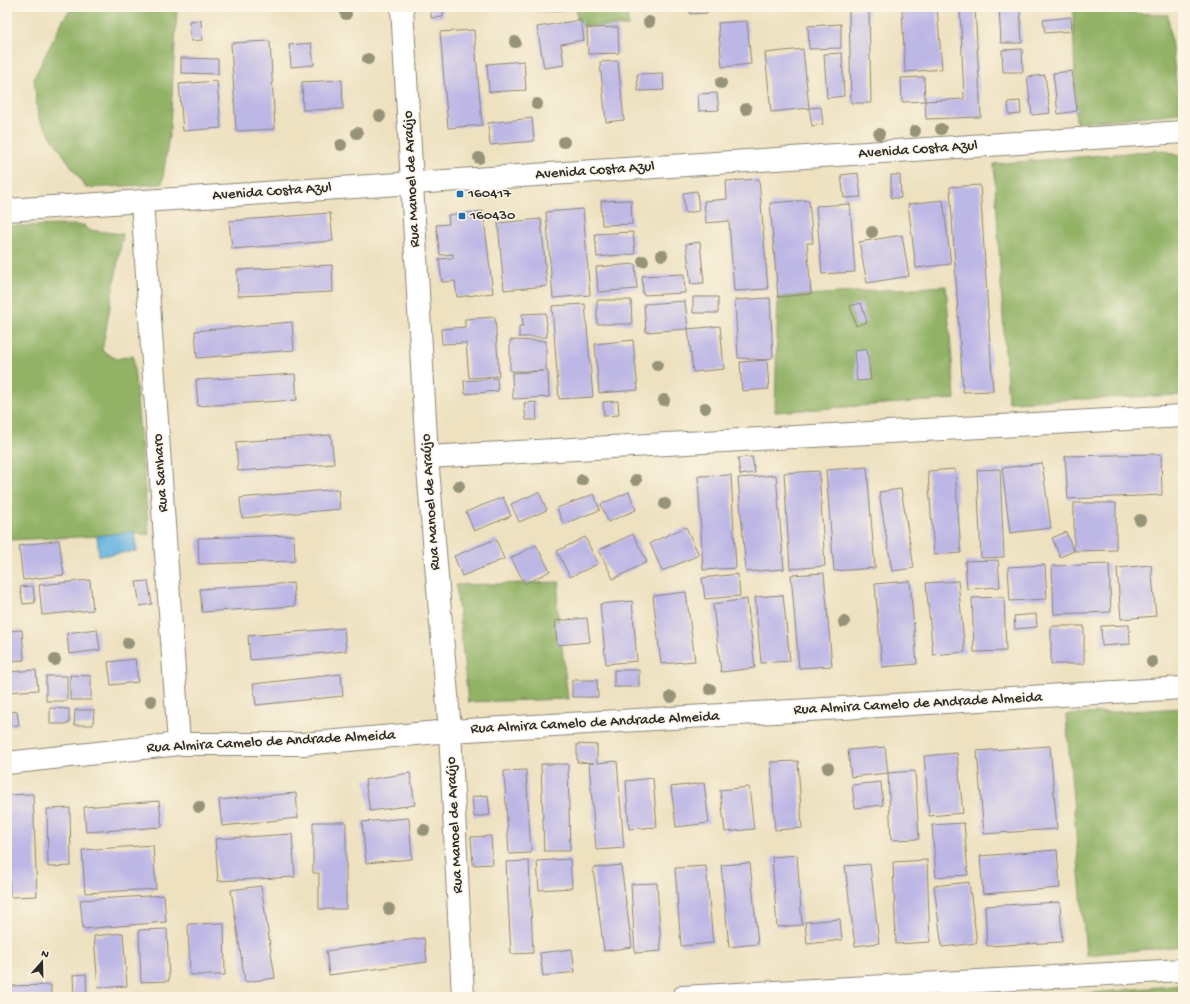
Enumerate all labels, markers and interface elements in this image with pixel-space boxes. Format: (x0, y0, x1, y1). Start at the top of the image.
street label: Rua Manoel de Araújo (399, 110, 425, 248)
street label: Avenida Costa Azul (858, 137, 978, 163)
street label: Avenida Costa Azul (535, 158, 655, 184)
street label: Avenida Costa Azul (212, 179, 332, 205)
place label: 160417 (467, 185, 512, 203)
marker: 160417 (455, 189, 465, 199)
place label: 160430 (469, 207, 516, 225)
marker: 160430 (457, 211, 467, 221)
street label: Rua Sanharo (149, 433, 173, 513)
street label: Rua Manoel de Araújo (417, 433, 445, 571)
street label: Rua Almira Camelo de Andrade Almeida (793, 688, 1043, 720)
street label: Rua Almira Camelo de Andrade Almeida (470, 707, 720, 739)
street label: Rua Almira Camelo de Andrade Almeida (146, 726, 396, 758)
street label: Rua Manoel de Araújo (442, 756, 468, 894)
north arrow (22, 942, 62, 982)
text: N (39, 948, 50, 961)

